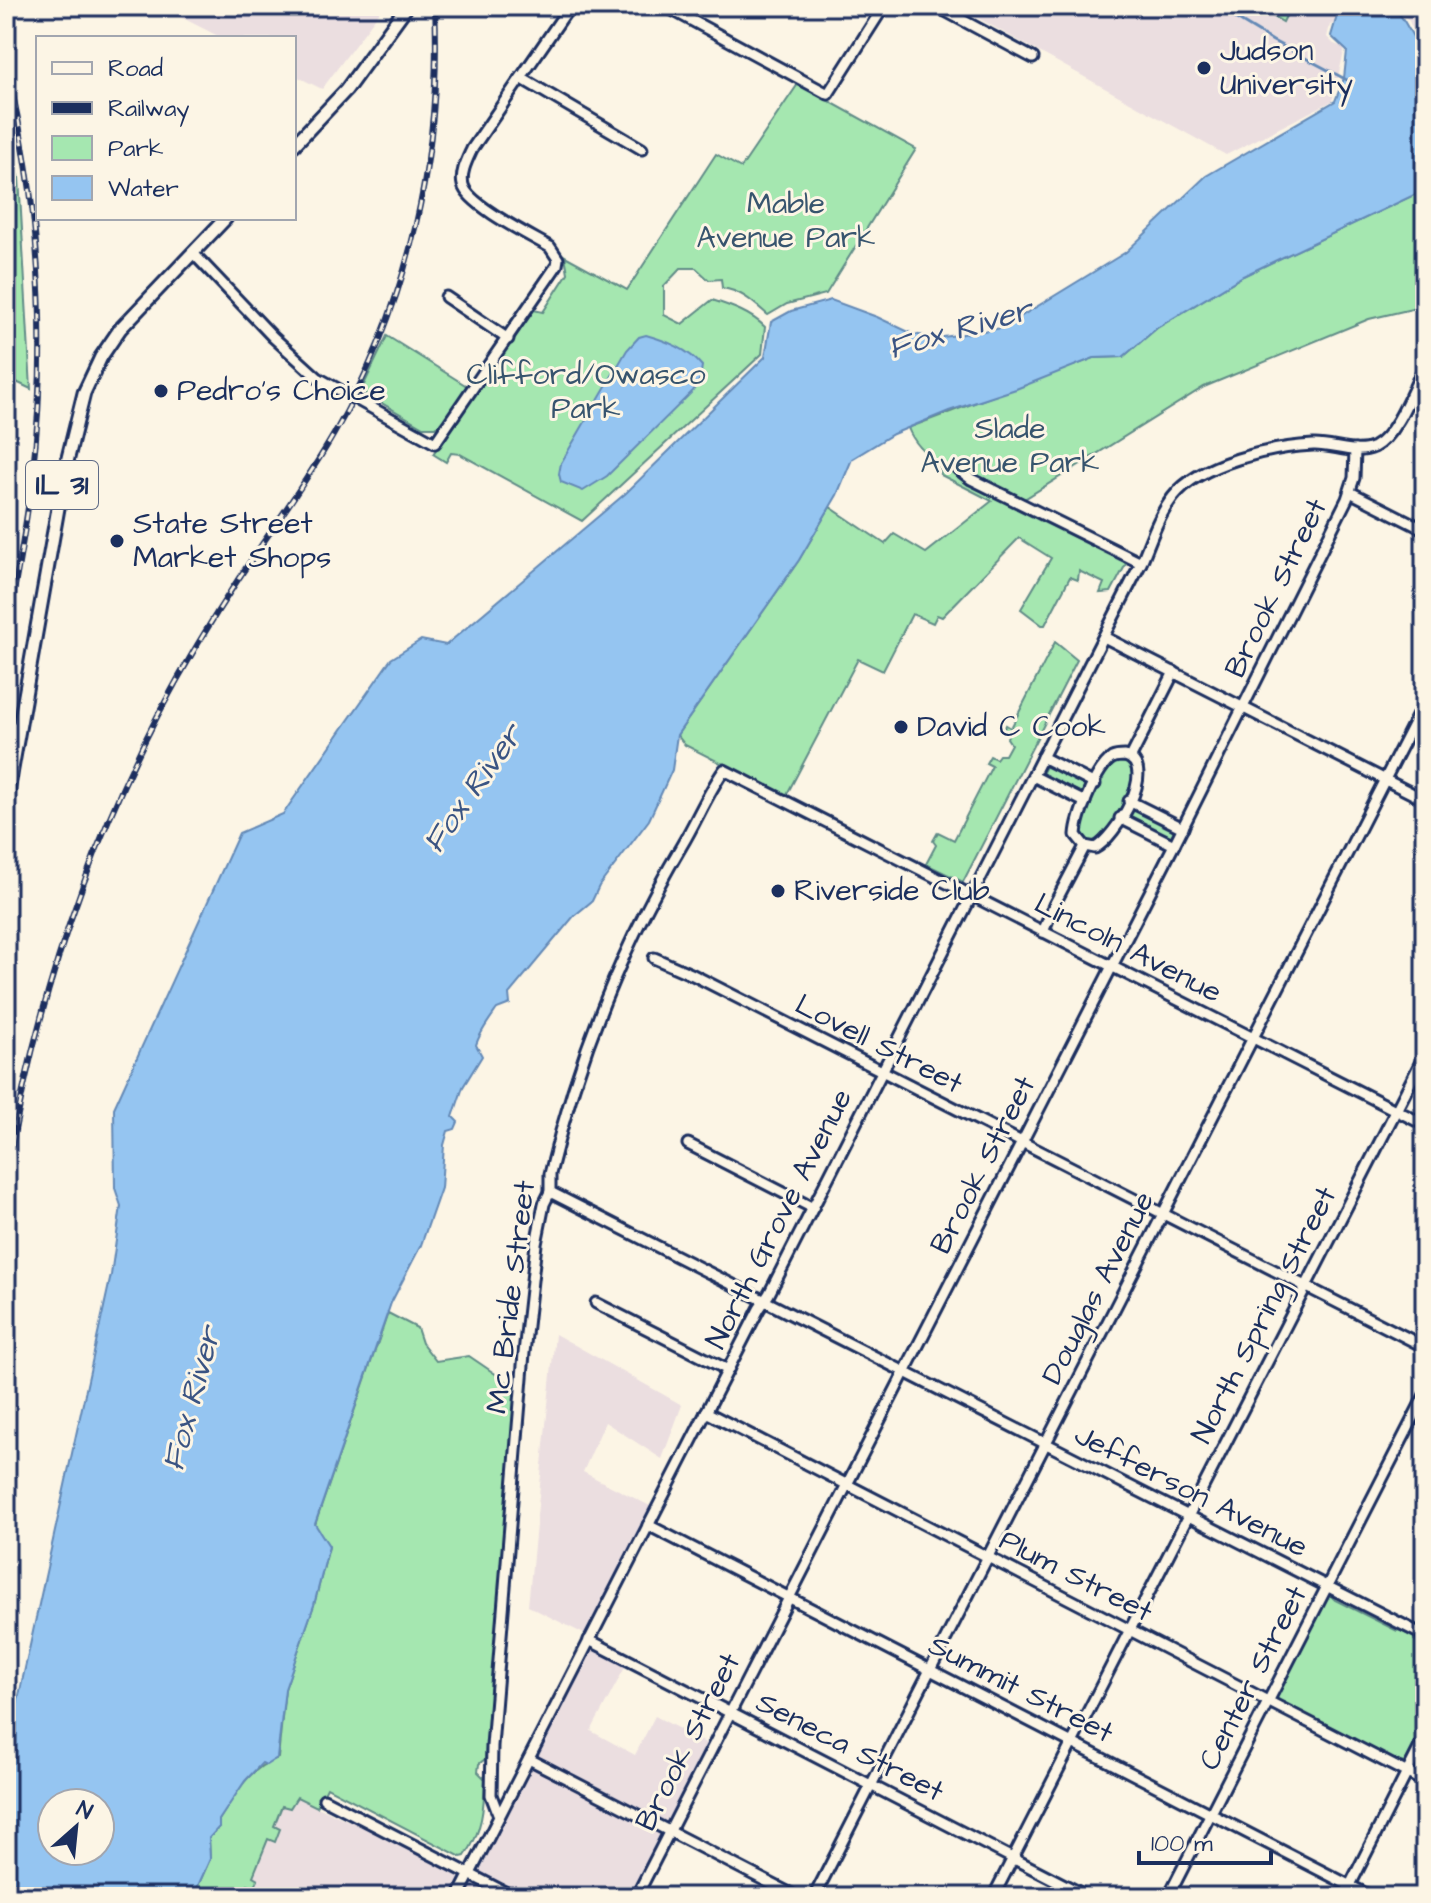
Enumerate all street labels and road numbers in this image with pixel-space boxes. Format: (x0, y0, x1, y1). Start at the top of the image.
road number: IL 31 (26, 461, 98, 509)
street label: Brook Street (1214, 491, 1338, 685)
street label: Lincoln Avenue (1027, 883, 1229, 1013)
street label: Lovell Street (788, 984, 970, 1104)
street label: Brook Street (920, 1069, 1046, 1261)
street label: North Grove Avenue (695, 1082, 863, 1356)
street label: Mc Bride Street (476, 1178, 546, 1416)
street label: North Spring Street (1181, 1179, 1348, 1451)
street label: Douglas Avenue (1031, 1184, 1166, 1392)
street label: Jefferson Avenue (1067, 1414, 1315, 1568)
street label: Plum Street (992, 1519, 1160, 1633)
street label: Center Street (1188, 1578, 1318, 1778)
street label: Summit Street (921, 1624, 1121, 1754)
street label: Brook Street (625, 1646, 751, 1838)
street label: Seneca Street (749, 1682, 951, 1812)

